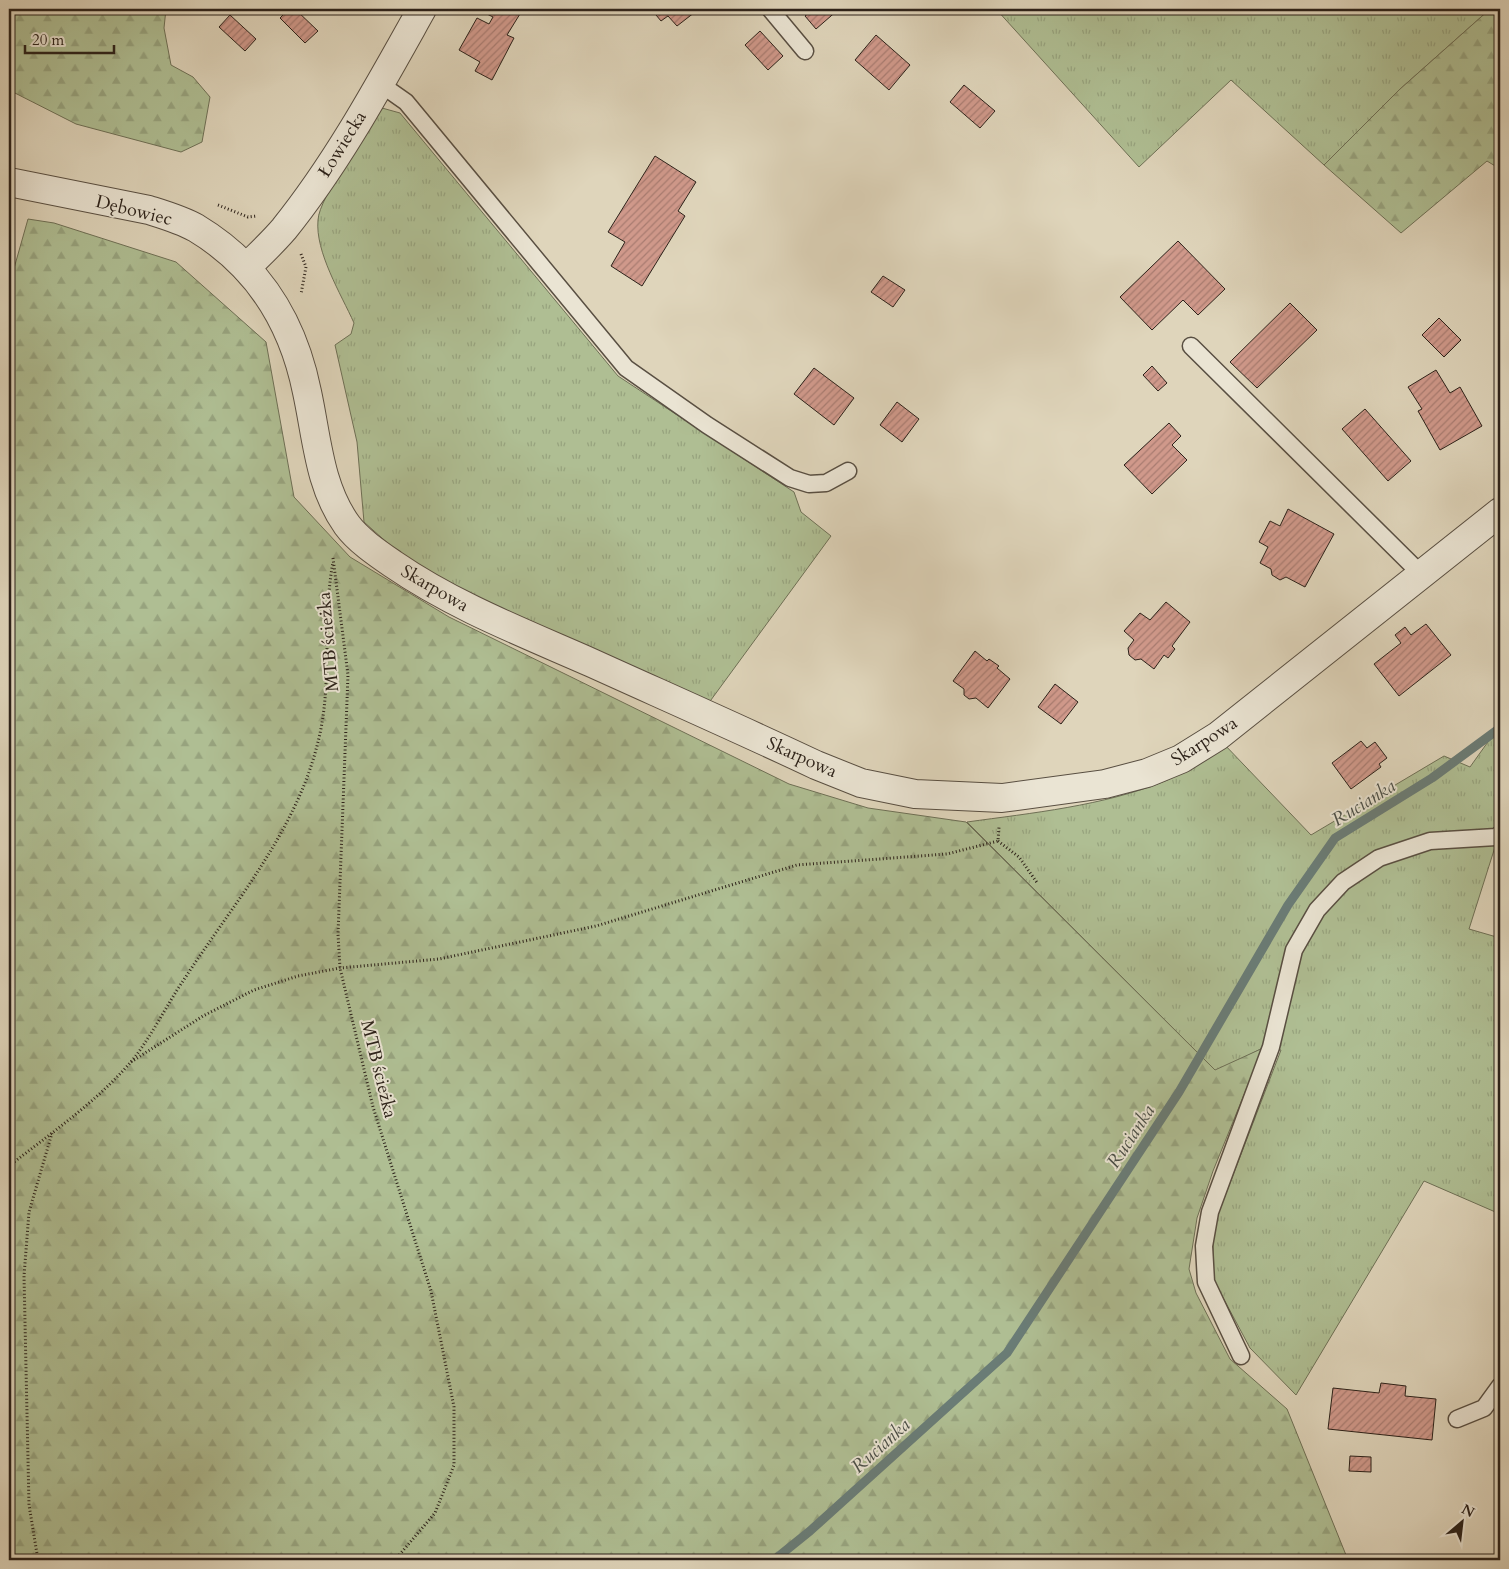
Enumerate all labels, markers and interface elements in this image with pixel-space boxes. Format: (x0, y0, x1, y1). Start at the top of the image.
scale bar (25, 22, 114, 54)
text: 20 m (32, 30, 64, 50)
street label: Łowiecka (312, 106, 373, 182)
street label: Dębowiec (93, 189, 175, 232)
street label: Skarpowa (396, 559, 473, 618)
street label: MTB ścieżka (312, 591, 345, 693)
street label: Skarpowa (1166, 711, 1243, 772)
street label: Skarpowa (763, 731, 841, 784)
water label: Rucianka (1327, 773, 1401, 833)
street label: MTB ścieżka (354, 1018, 403, 1121)
water label: Rucianka (1101, 1099, 1161, 1173)
water label: Rucianka (846, 1412, 916, 1479)
north arrow (1436, 1496, 1486, 1546)
text: N (1458, 1500, 1478, 1522)

